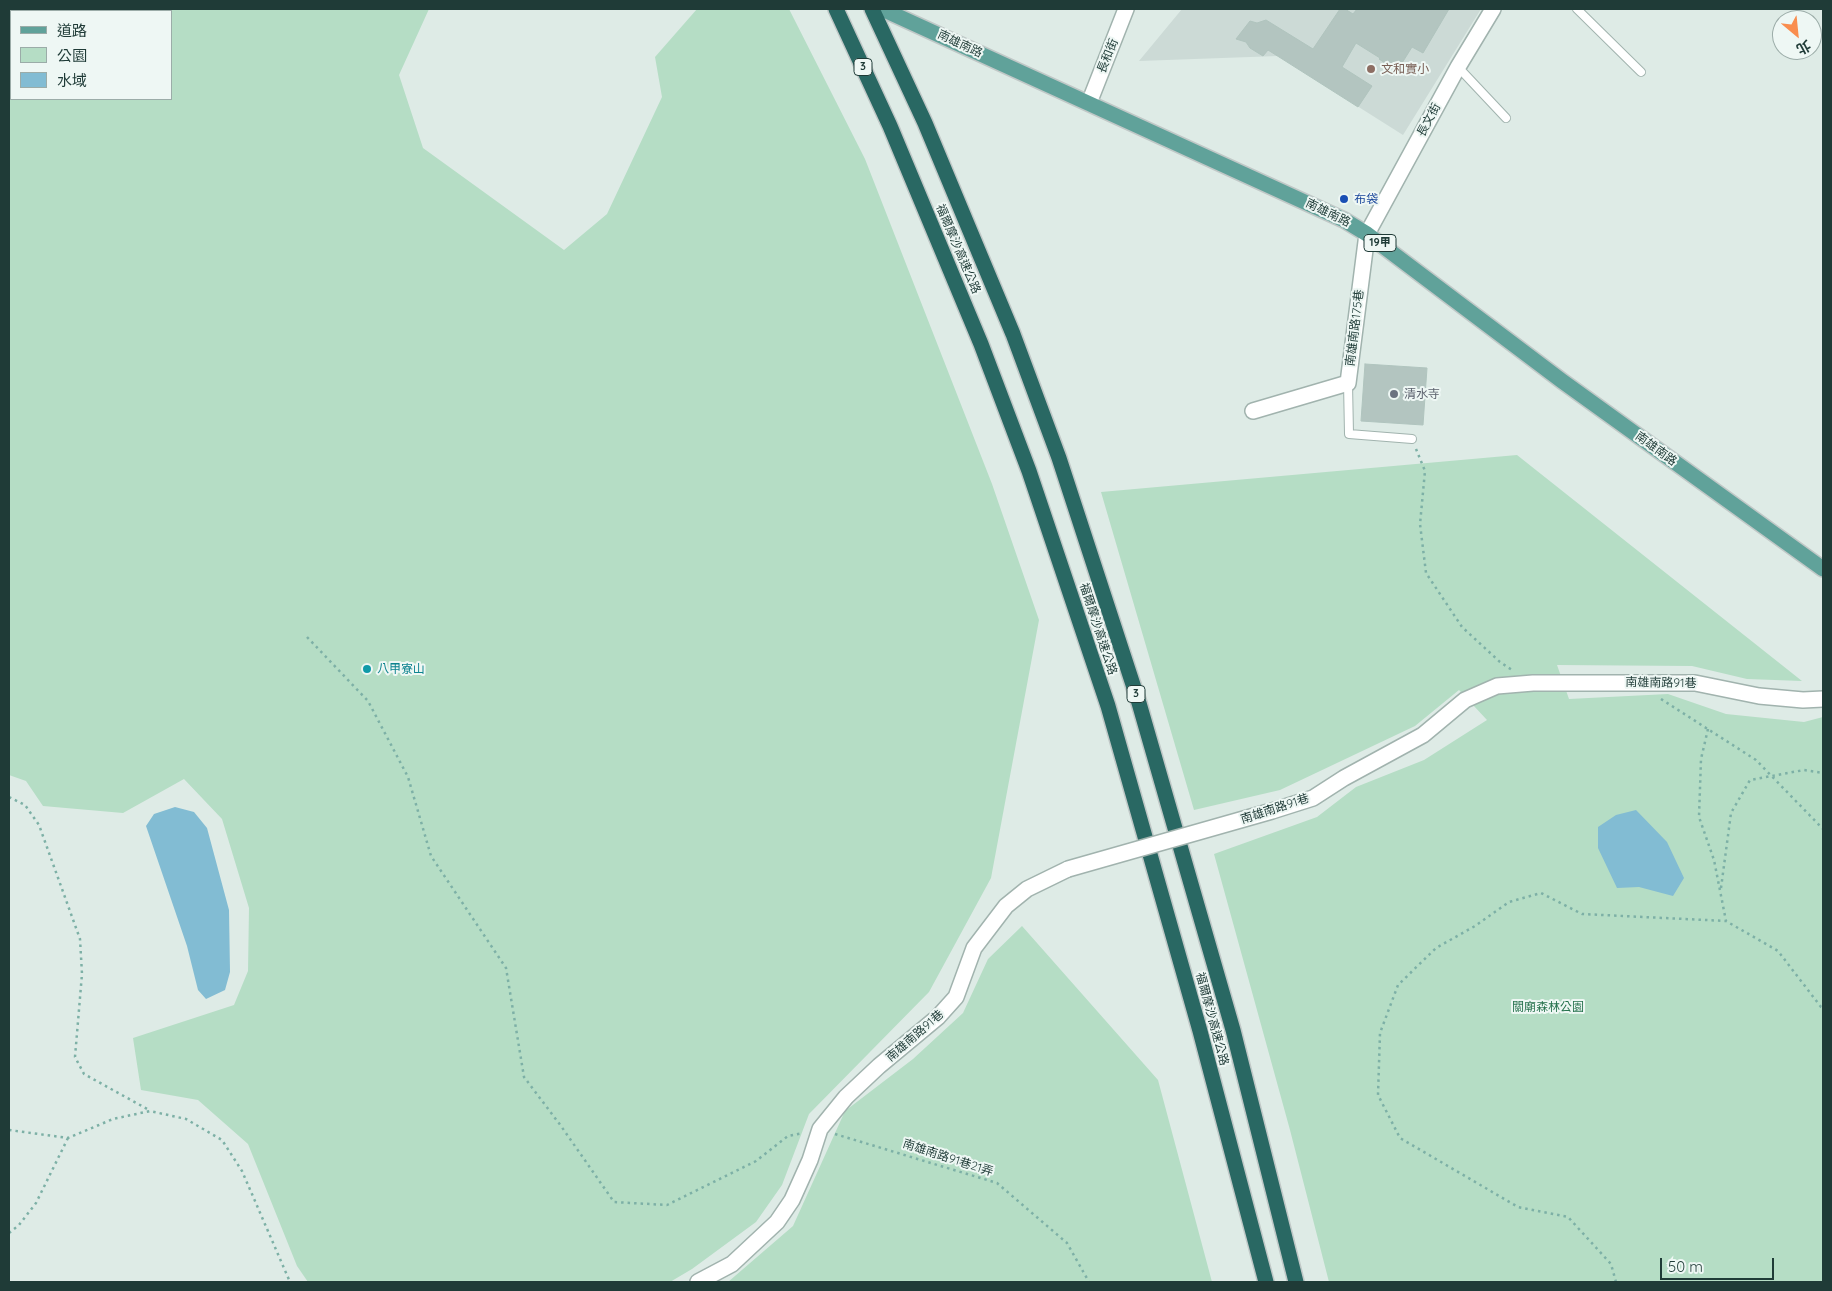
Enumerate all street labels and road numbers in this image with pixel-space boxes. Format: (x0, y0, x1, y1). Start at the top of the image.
street label: 南雄南路 (935, 27, 985, 61)
street label: 長和街 (1095, 37, 1121, 75)
road number: 3 (854, 58, 872, 76)
street label: 長文街 (1414, 101, 1444, 139)
street label: 南雄南路 (1303, 196, 1353, 230)
street label: 福爾摩沙高速公路 (933, 202, 983, 296)
road number: 19甲 (1364, 234, 1396, 252)
street label: 南雄南路175巷 (1343, 289, 1367, 367)
street label: 南雄南路 (1632, 429, 1680, 469)
street label: 福爾摩沙高速公路 (1076, 581, 1120, 677)
street label: 南雄南路91巷 (1625, 675, 1697, 691)
road number: 3 (1127, 686, 1145, 702)
street label: 南雄南路91巷 (1239, 791, 1311, 827)
street label: 福爾摩沙高速公路 (1193, 971, 1231, 1067)
street label: 南雄南路91巷 (883, 1007, 947, 1065)
street label: 南雄南路91巷21弄 (901, 1137, 995, 1179)

